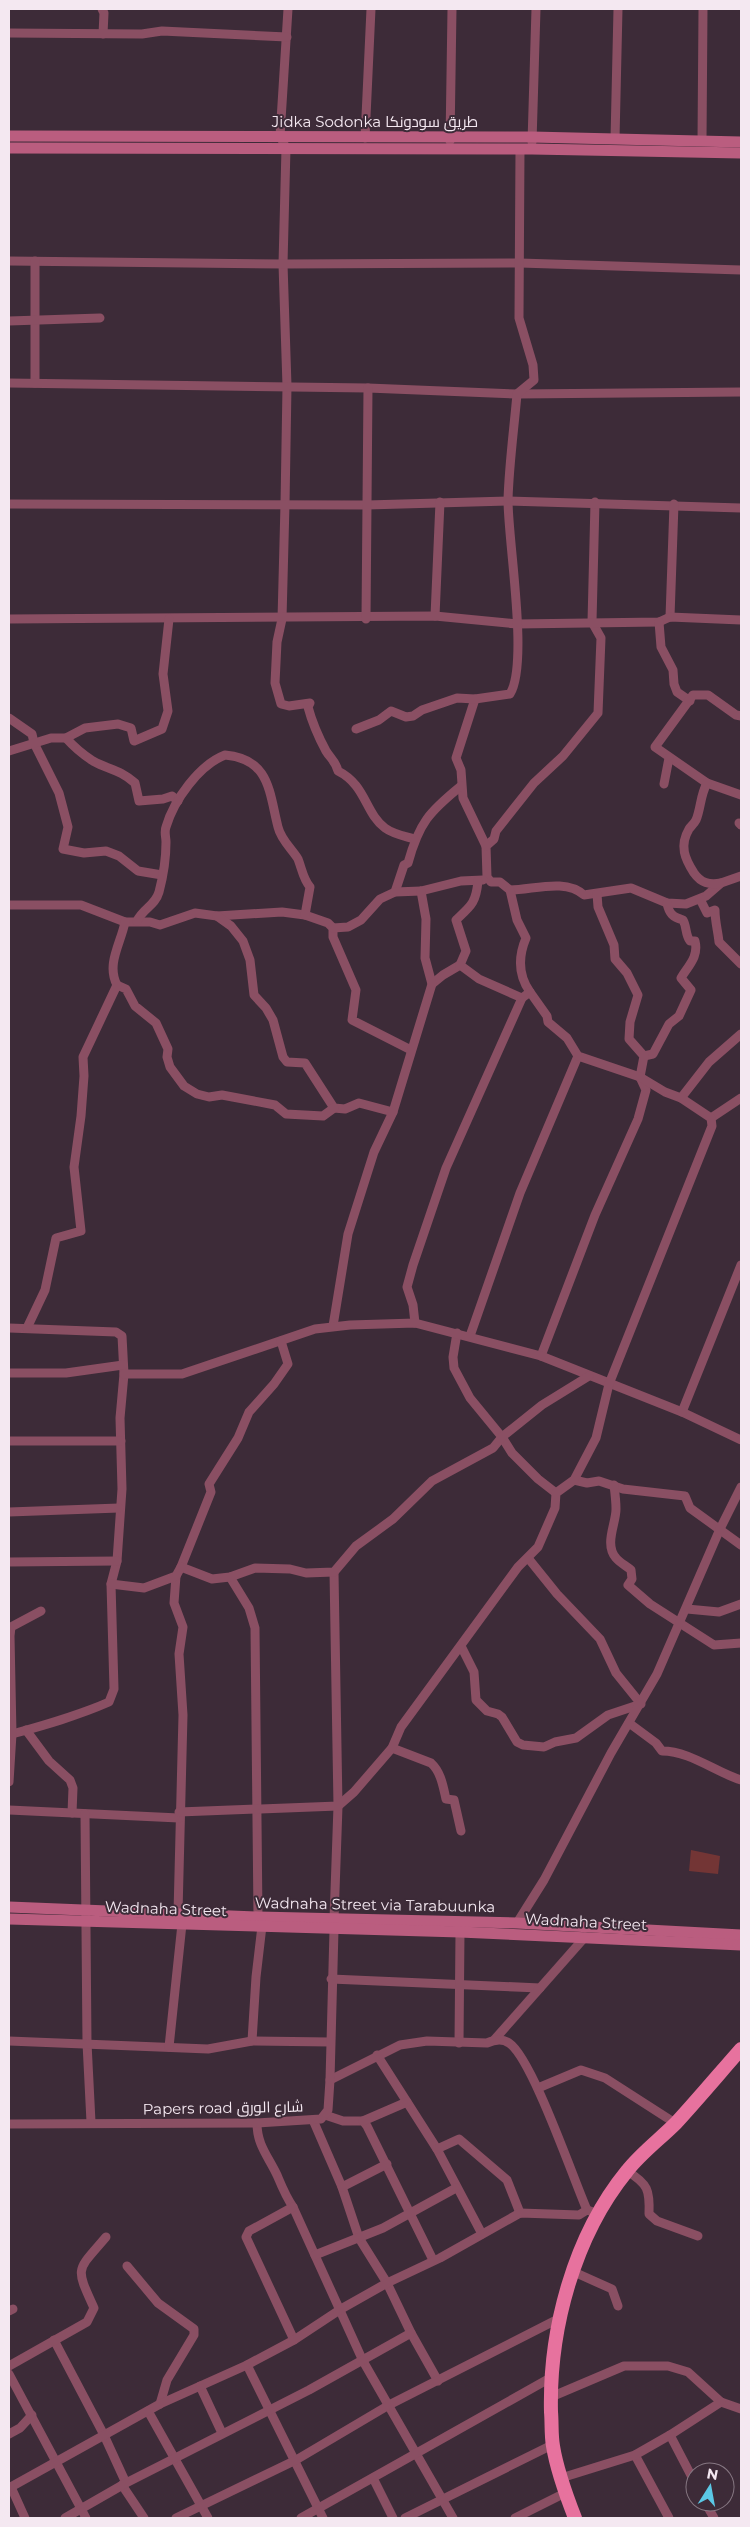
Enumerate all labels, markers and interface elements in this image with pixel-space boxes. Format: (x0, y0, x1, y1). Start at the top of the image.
street label: Jidka Sodonka طريق سودونكا (271, 112, 478, 132)
street label: Wadnaha Street via Tarabuunka (255, 1893, 495, 1916)
street label: Wadnaha Street (105, 1897, 227, 1920)
street label: Wadnaha Street (525, 1909, 648, 1934)
street label: Papers road شارع الورق (142, 2097, 304, 2120)
north arrow (685, 2462, 735, 2512)
text: N (705, 2464, 720, 2484)

